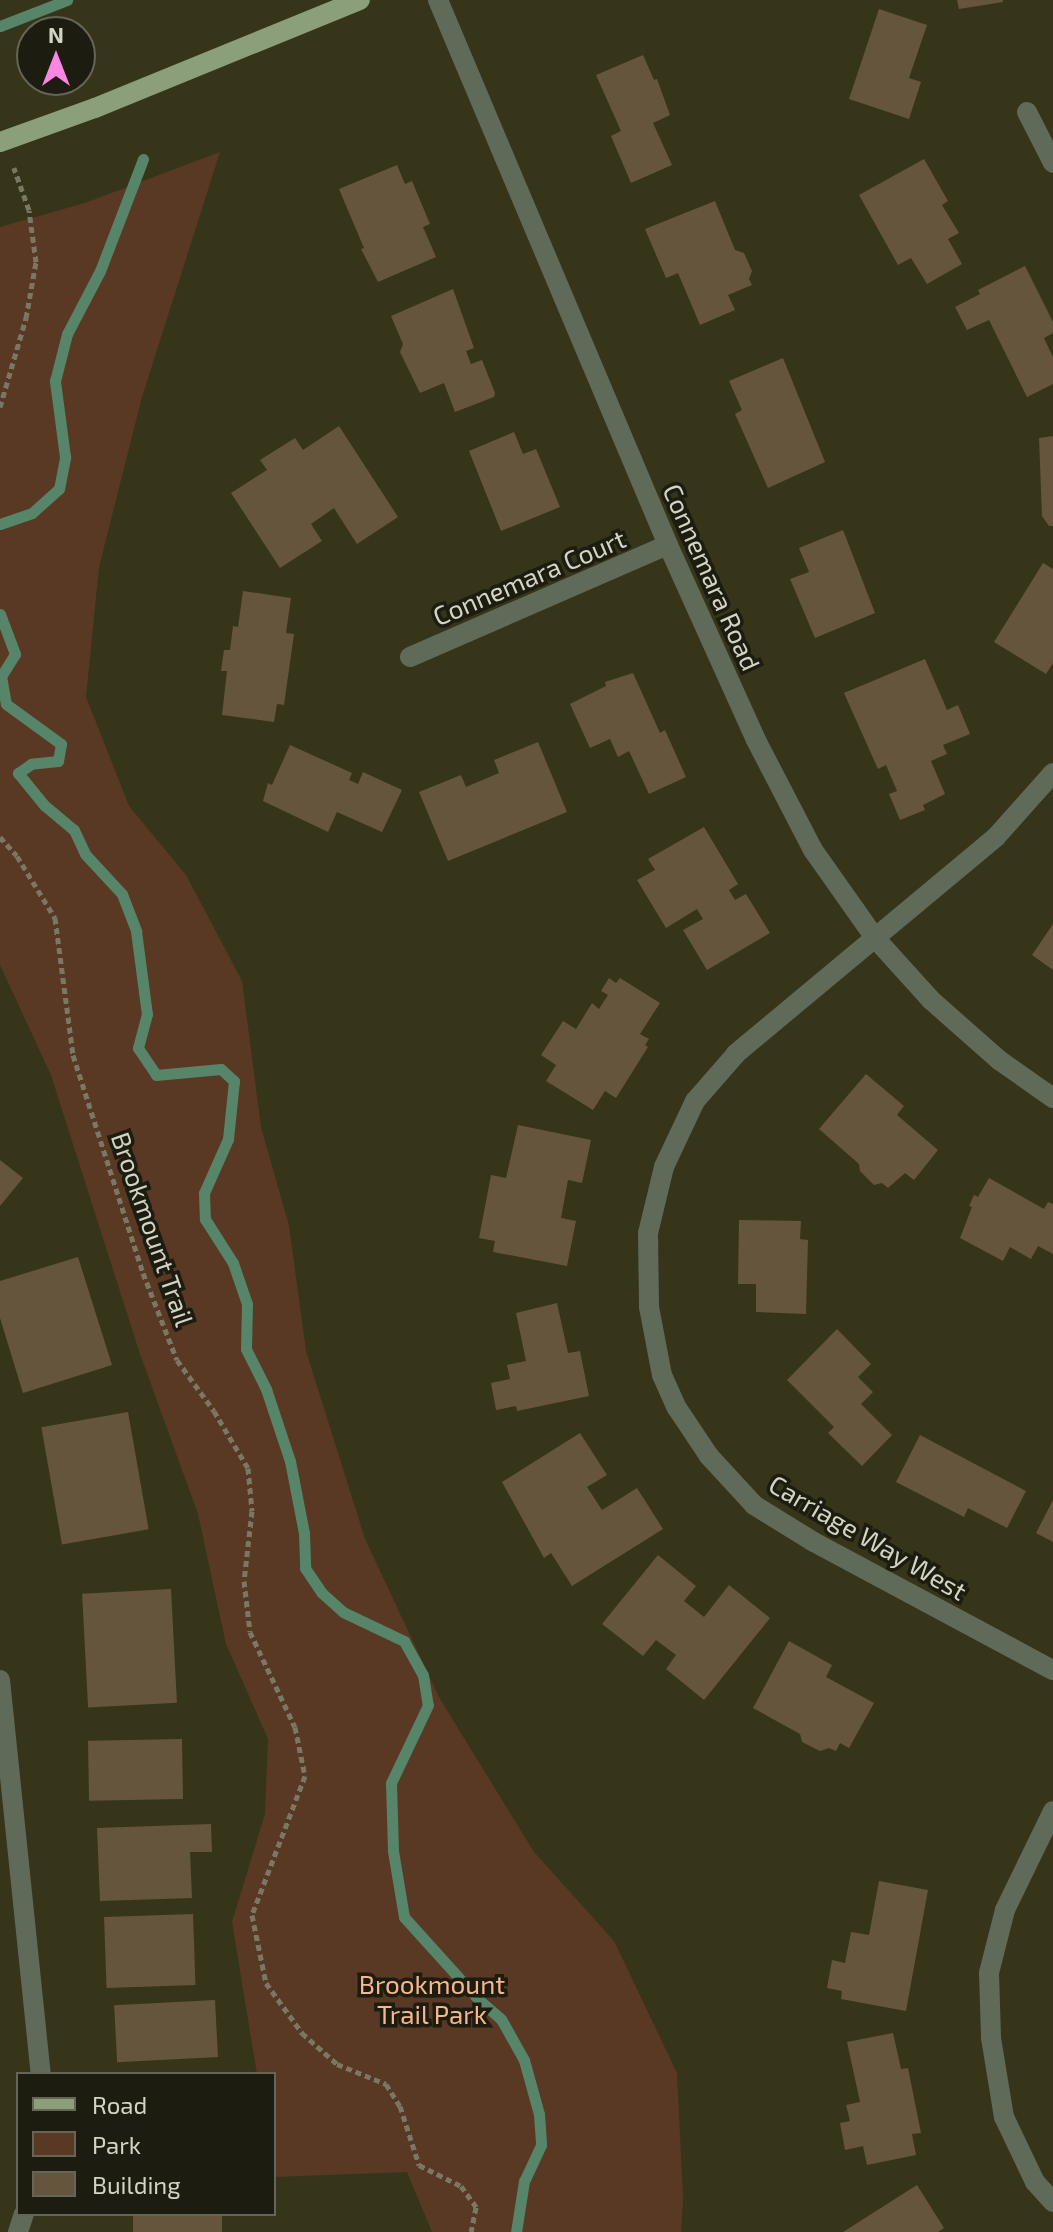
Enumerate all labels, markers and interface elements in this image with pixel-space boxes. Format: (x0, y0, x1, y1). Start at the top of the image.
north arrow (16, 16, 96, 96)
text: N (48, 21, 64, 47)
street label: Connemara Road (657, 479, 767, 675)
street label: Connemara Court (428, 522, 630, 632)
street label: Brookmount Trail (105, 1128, 201, 1330)
street label: Carriage Way West (763, 1467, 973, 1607)
park label: Brookmount Trail Park (359, 1968, 505, 2030)
legend (16, 2072, 276, 2216)
text: Road (92, 2090, 147, 2119)
text: Park (92, 2130, 141, 2159)
text: Building (92, 2170, 181, 2199)

